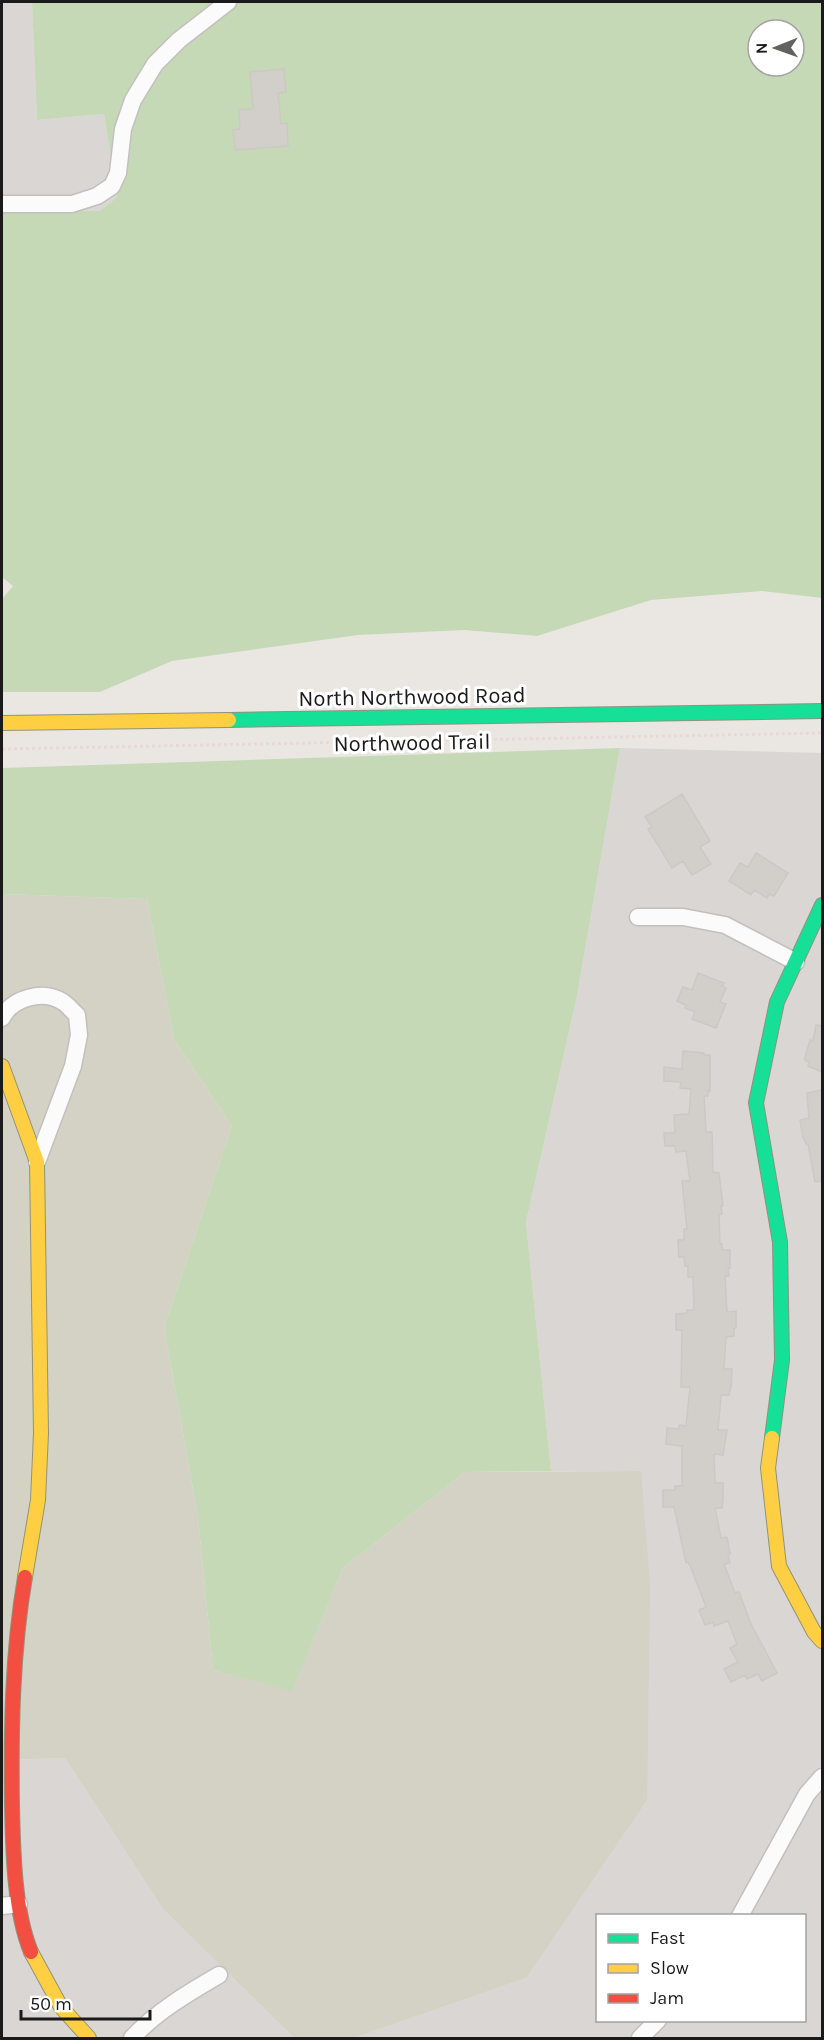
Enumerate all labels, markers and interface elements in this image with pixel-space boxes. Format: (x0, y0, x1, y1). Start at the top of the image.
north arrow (746, 18, 806, 78)
text: N (752, 42, 771, 54)
street label: North Northwood Road (298, 682, 526, 712)
street label: Northwood Trail (333, 729, 491, 757)
legend (596, 1914, 806, 2022)
text: Fast (650, 1927, 685, 1949)
text: Slow (650, 1957, 689, 1979)
scale bar (21, 1983, 150, 2021)
text: Jam (650, 1987, 684, 2009)
text: 50 m (30, 1993, 72, 2015)

